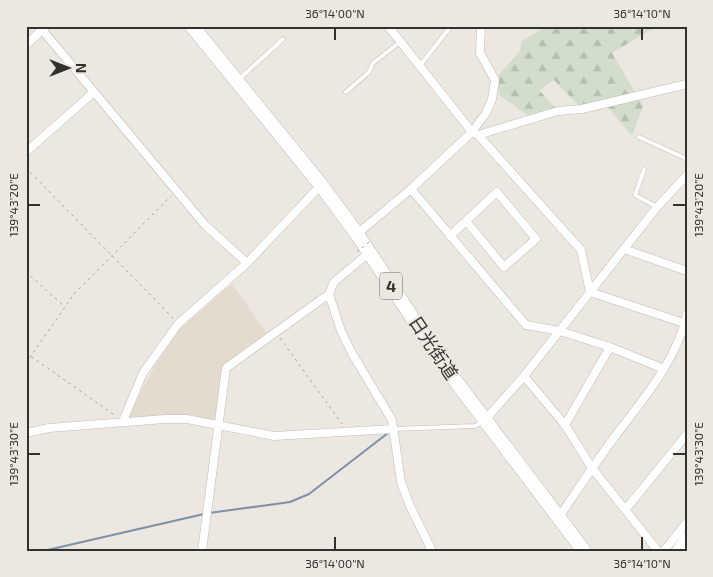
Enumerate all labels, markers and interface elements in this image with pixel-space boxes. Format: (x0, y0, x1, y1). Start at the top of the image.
text: 36°14'00"N (305, 6, 365, 20)
text: 36°14'10"N (613, 6, 671, 20)
north arrow (42, 42, 92, 92)
text: N (73, 63, 90, 73)
text: 139°43'20"E (6, 173, 20, 237)
text: 139°43'20"E (691, 173, 705, 237)
road number: 4 (380, 272, 402, 300)
street label: 日光街道 (405, 311, 463, 383)
text: 139°43'30"E (6, 422, 20, 486)
text: 139°43'30"E (691, 422, 705, 486)
text: 36°14'00"N (305, 556, 365, 570)
text: 36°14'10"N (613, 556, 671, 570)

